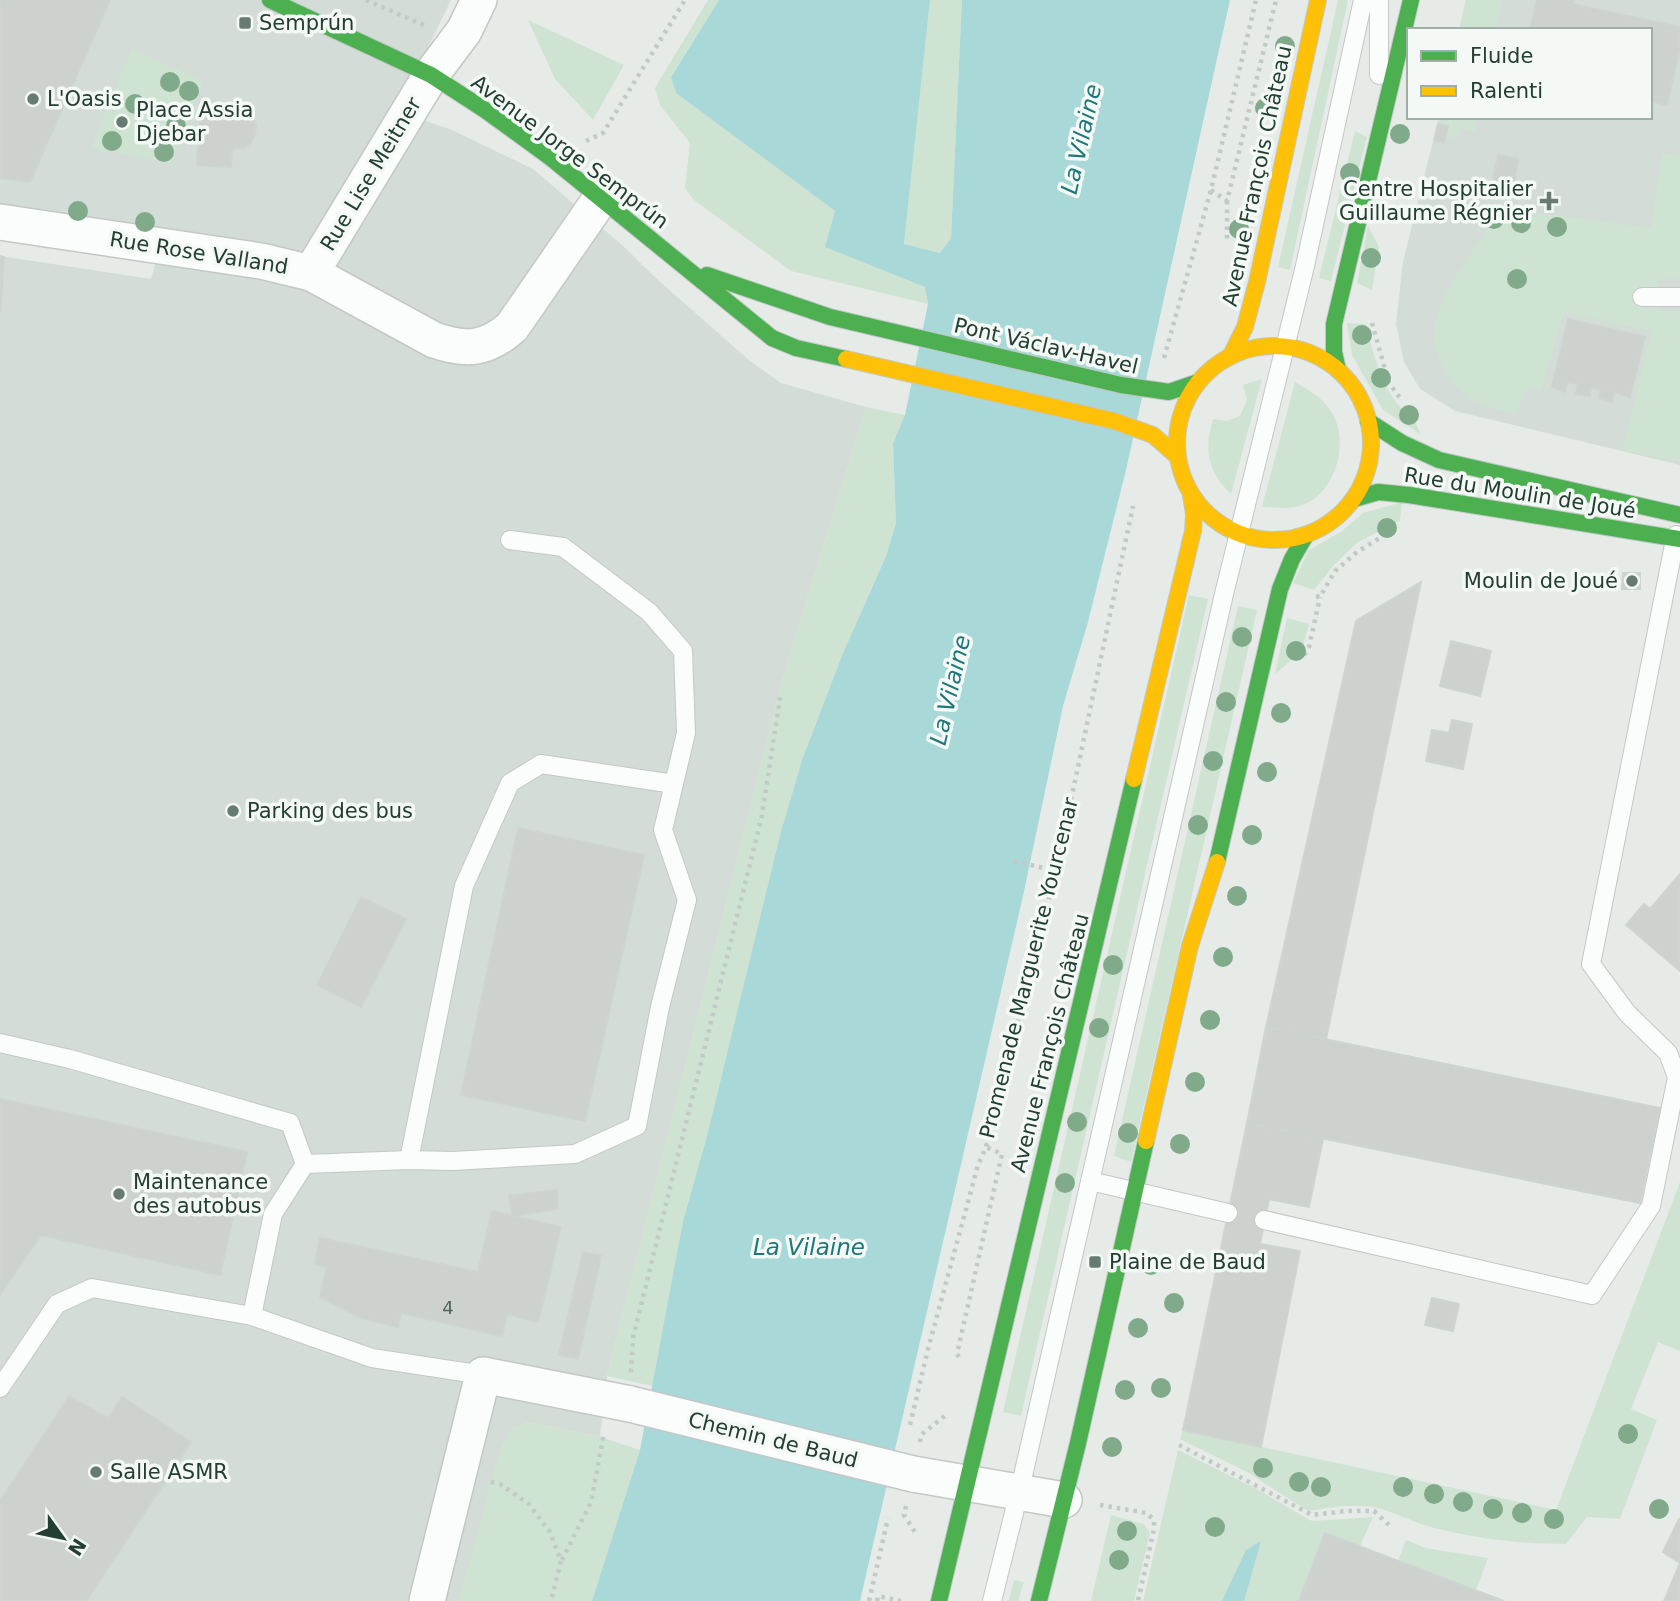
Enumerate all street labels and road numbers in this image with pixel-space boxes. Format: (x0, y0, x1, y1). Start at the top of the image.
street label: Avenue François Château (1218, 43, 1296, 309)
street label: Avenue Jorge Semprún (467, 70, 673, 234)
street label: Rue Lise Meitner (316, 93, 426, 255)
street label: Rue Rose Valland (108, 227, 290, 279)
street label: Pont Václav-Havel (952, 313, 1140, 379)
street label: Rue du Moulin de Joué (1403, 463, 1637, 523)
street label: Promenade Marguerite Yourcenar (975, 795, 1083, 1141)
street label: Avenue François Château (1006, 911, 1094, 1175)
street label: Chemin de Baud (686, 1407, 860, 1473)

